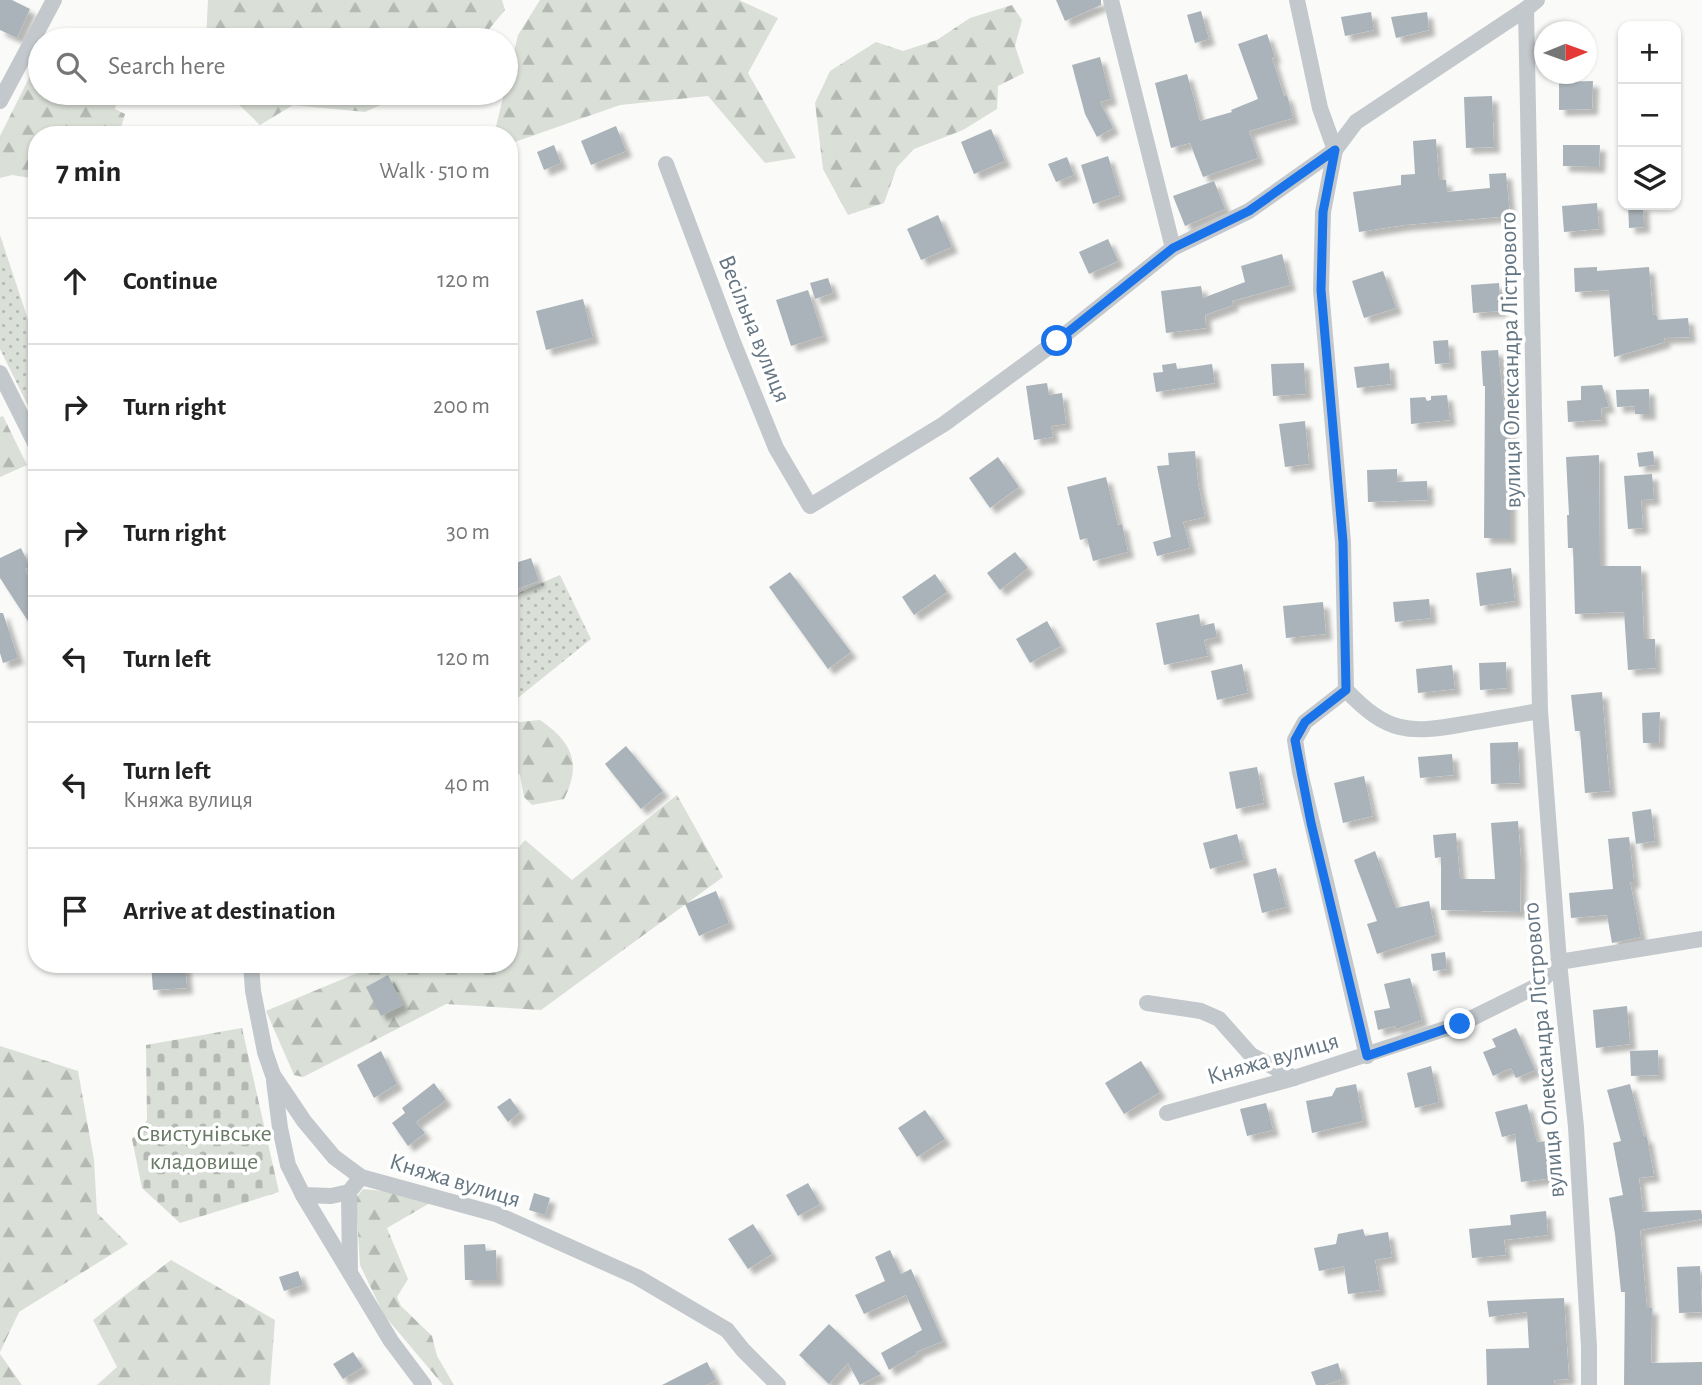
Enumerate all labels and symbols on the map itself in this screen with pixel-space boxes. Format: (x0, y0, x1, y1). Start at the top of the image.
north arrow (1534, 21, 1597, 84)
street label: вулиця Олександра Лістрового (1496, 211, 1526, 509)
street label: Весільна вулиця (714, 252, 794, 406)
route start (1041, 325, 1072, 356)
street label: вулиця Олександра Лістрового (1519, 901, 1569, 1199)
route end (1444, 1008, 1475, 1039)
street label: Княжа вулиця (1204, 1029, 1342, 1089)
park label: Свистунівське кладовище (136, 1122, 272, 1174)
street label: Княжа вулиця (387, 1150, 523, 1212)

